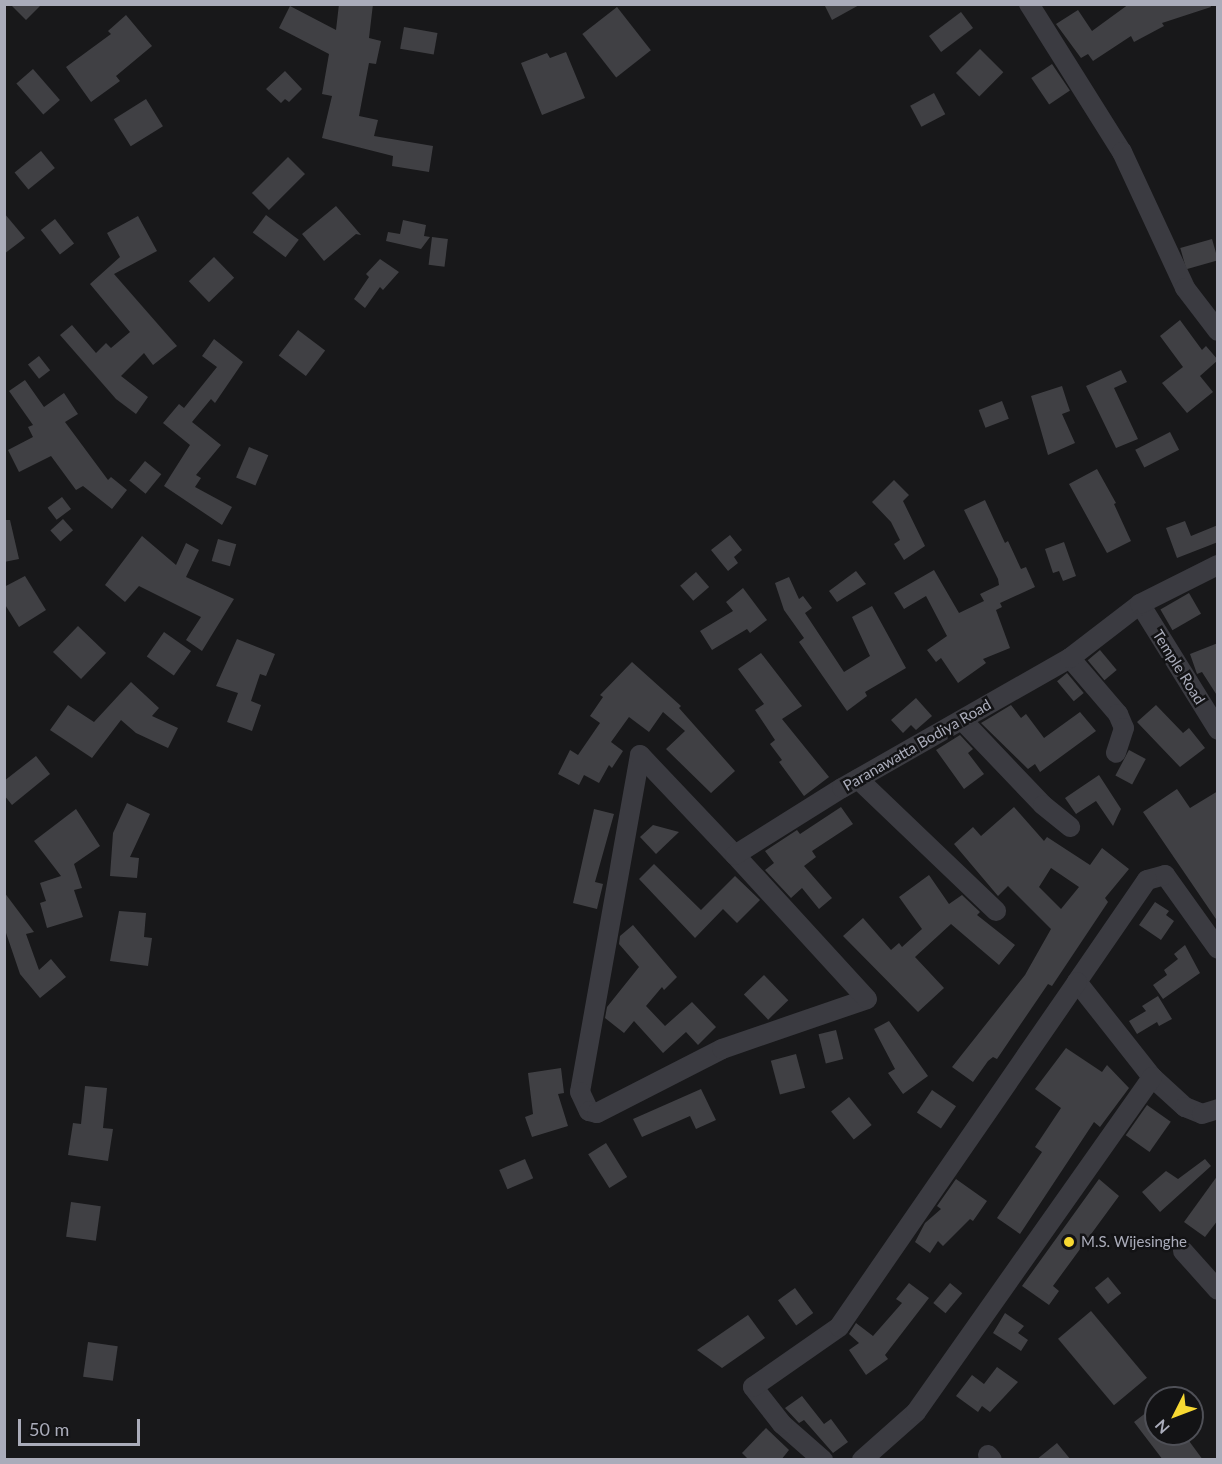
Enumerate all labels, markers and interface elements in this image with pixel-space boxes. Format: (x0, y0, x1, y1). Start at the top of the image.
street label: Temple Road (1149, 627, 1209, 707)
street label: Paranawatta Bodiya Road (840, 695, 994, 795)
place label: M.S. Wijesinghe (1081, 1233, 1187, 1251)
marker: M.S. Wijesinghe (1062, 1235, 1076, 1249)
north arrow (1144, 1386, 1204, 1446)
scale bar (21, 1407, 142, 1445)
text: N (1151, 1416, 1173, 1438)
text: 50 m (29, 1418, 69, 1440)

